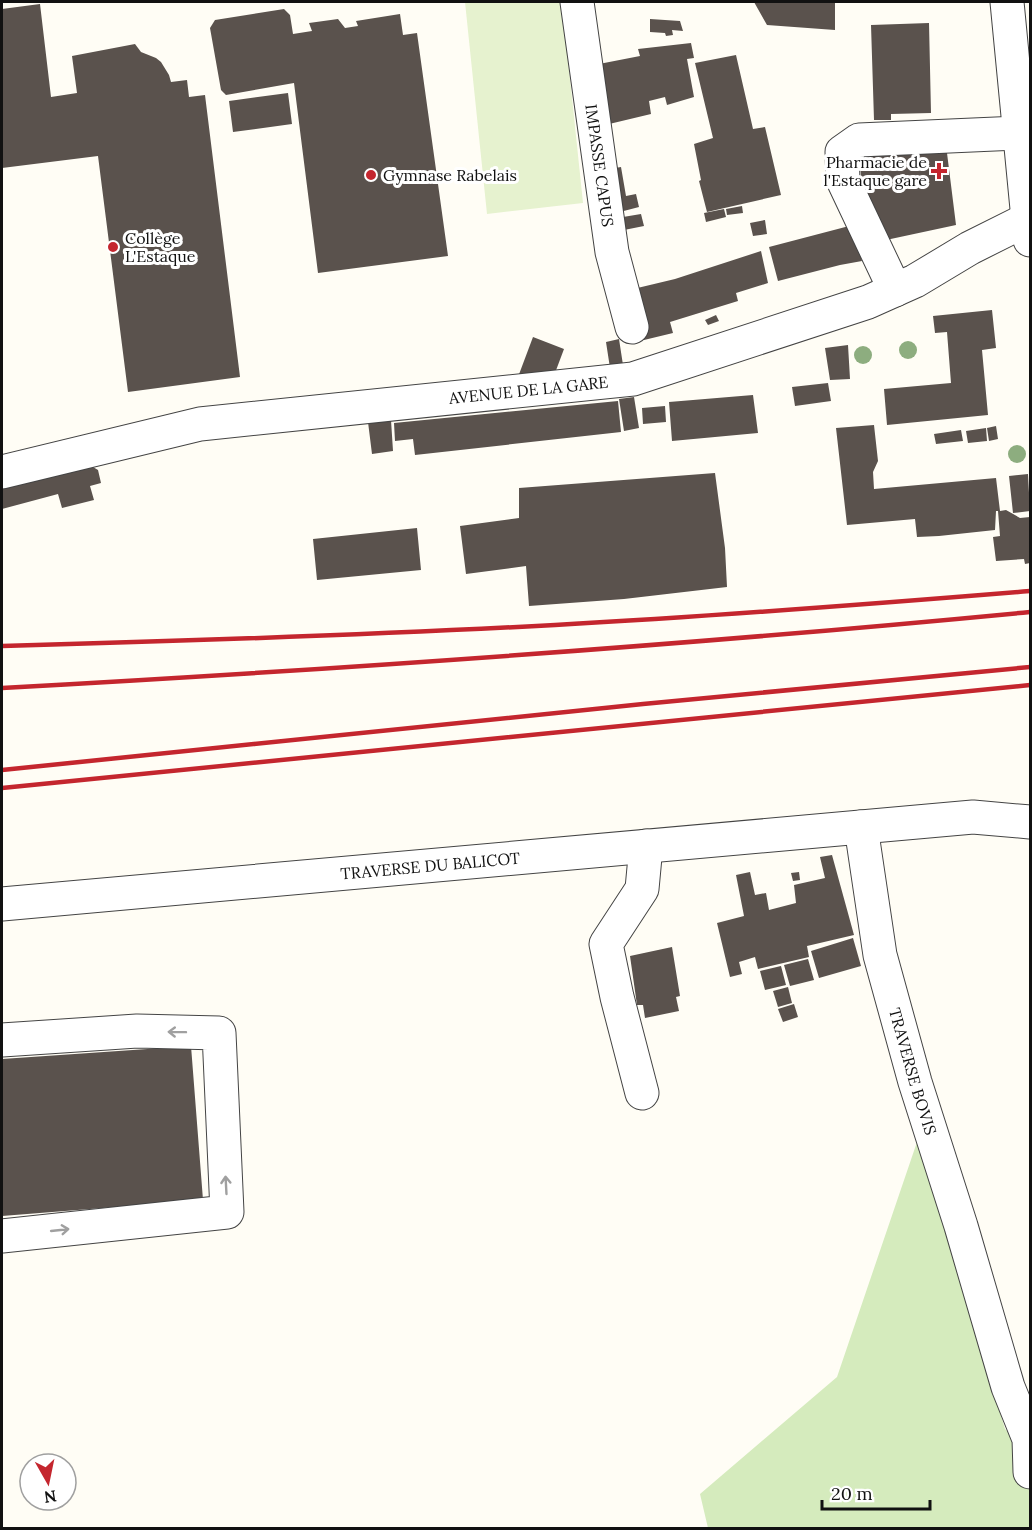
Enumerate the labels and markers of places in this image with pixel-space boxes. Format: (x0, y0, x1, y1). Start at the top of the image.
place label: Pharmacie de l'Estaque gare (823, 152, 927, 190)
marker: Pharmacie de l'Estaque gare (932, 164, 946, 178)
place label: Gymnase Rabelais (383, 165, 517, 185)
marker: Gymnase Rabelais (364, 168, 378, 182)
place label: Collège L'Estaque (125, 228, 196, 266)
marker: Collège L'Estaque (106, 240, 120, 254)

